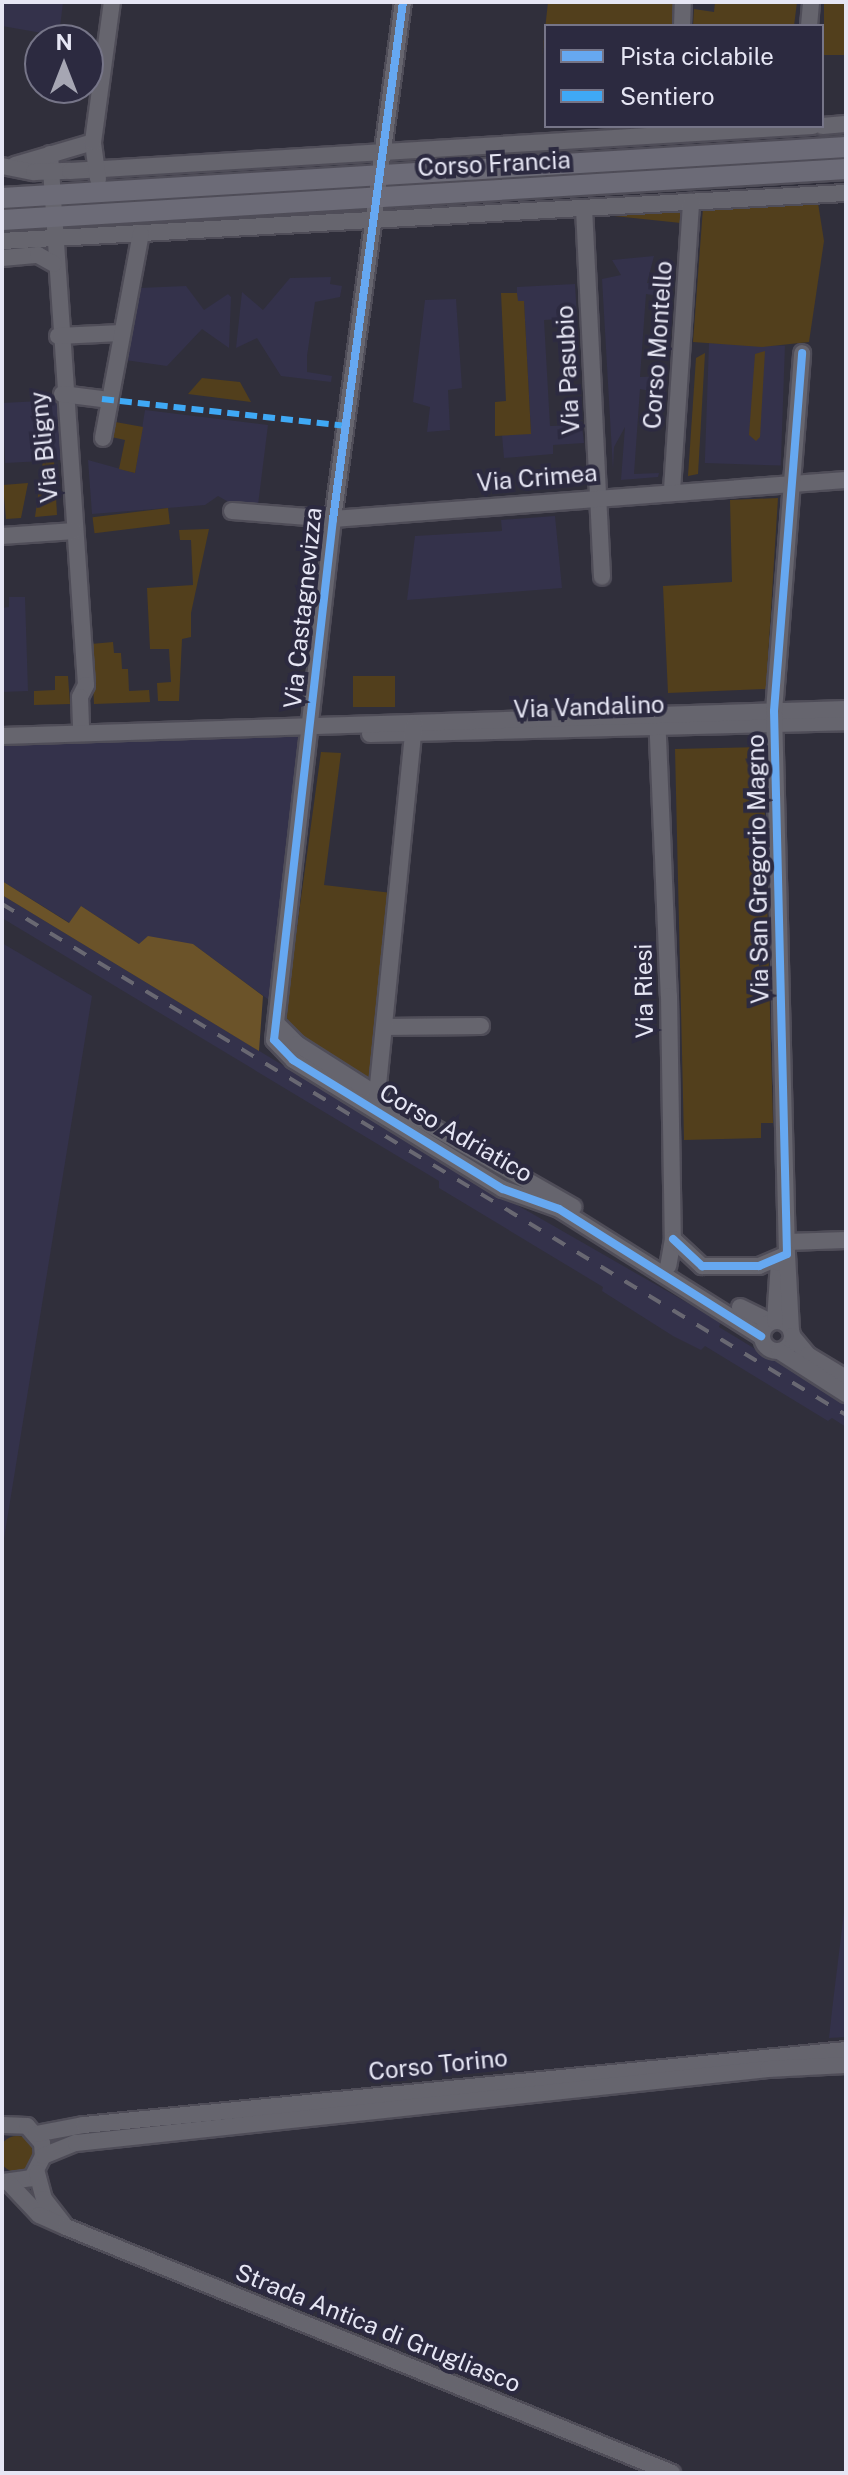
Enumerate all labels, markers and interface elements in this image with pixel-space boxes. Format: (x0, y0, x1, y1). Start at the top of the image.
north arrow (24, 24, 104, 104)
legend (544, 24, 824, 128)
text: N (55, 29, 73, 55)
text: Pista ciclabile (620, 42, 774, 70)
text: Sentiero (620, 82, 715, 110)
street label: Corso Francia (417, 146, 571, 182)
street label: Corso Montello (638, 260, 678, 430)
street label: Via Pasubio (550, 305, 586, 435)
street label: Via Bligny (24, 390, 64, 504)
street label: Via Crimea (476, 458, 598, 498)
street label: Via Castagnevizza (278, 506, 328, 710)
street label: Via Vandalino (513, 690, 665, 724)
street label: Via San Gregorio Magno (741, 734, 775, 1004)
street label: Via Riesi (629, 943, 659, 1039)
street label: Corso Adriatico (374, 1078, 538, 1188)
street label: Corso Torino (367, 2043, 509, 2087)
street label: Strada Antica di Grugliasco (231, 2257, 525, 2399)

